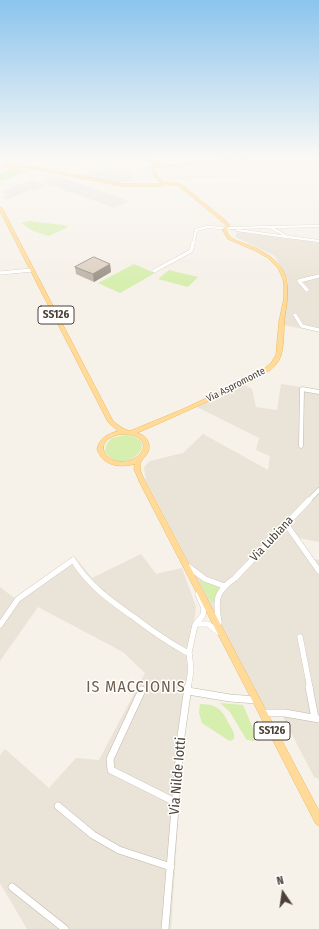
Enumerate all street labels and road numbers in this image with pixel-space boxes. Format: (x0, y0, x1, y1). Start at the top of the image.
road number: SS126 (38, 306, 74, 324)
street label: Via Aspromonte (205, 365, 267, 405)
street label: Via Lubiana (247, 513, 297, 565)
road number: SS126 (254, 722, 290, 740)
street label: Via Nilde Iotti (166, 736, 190, 816)

